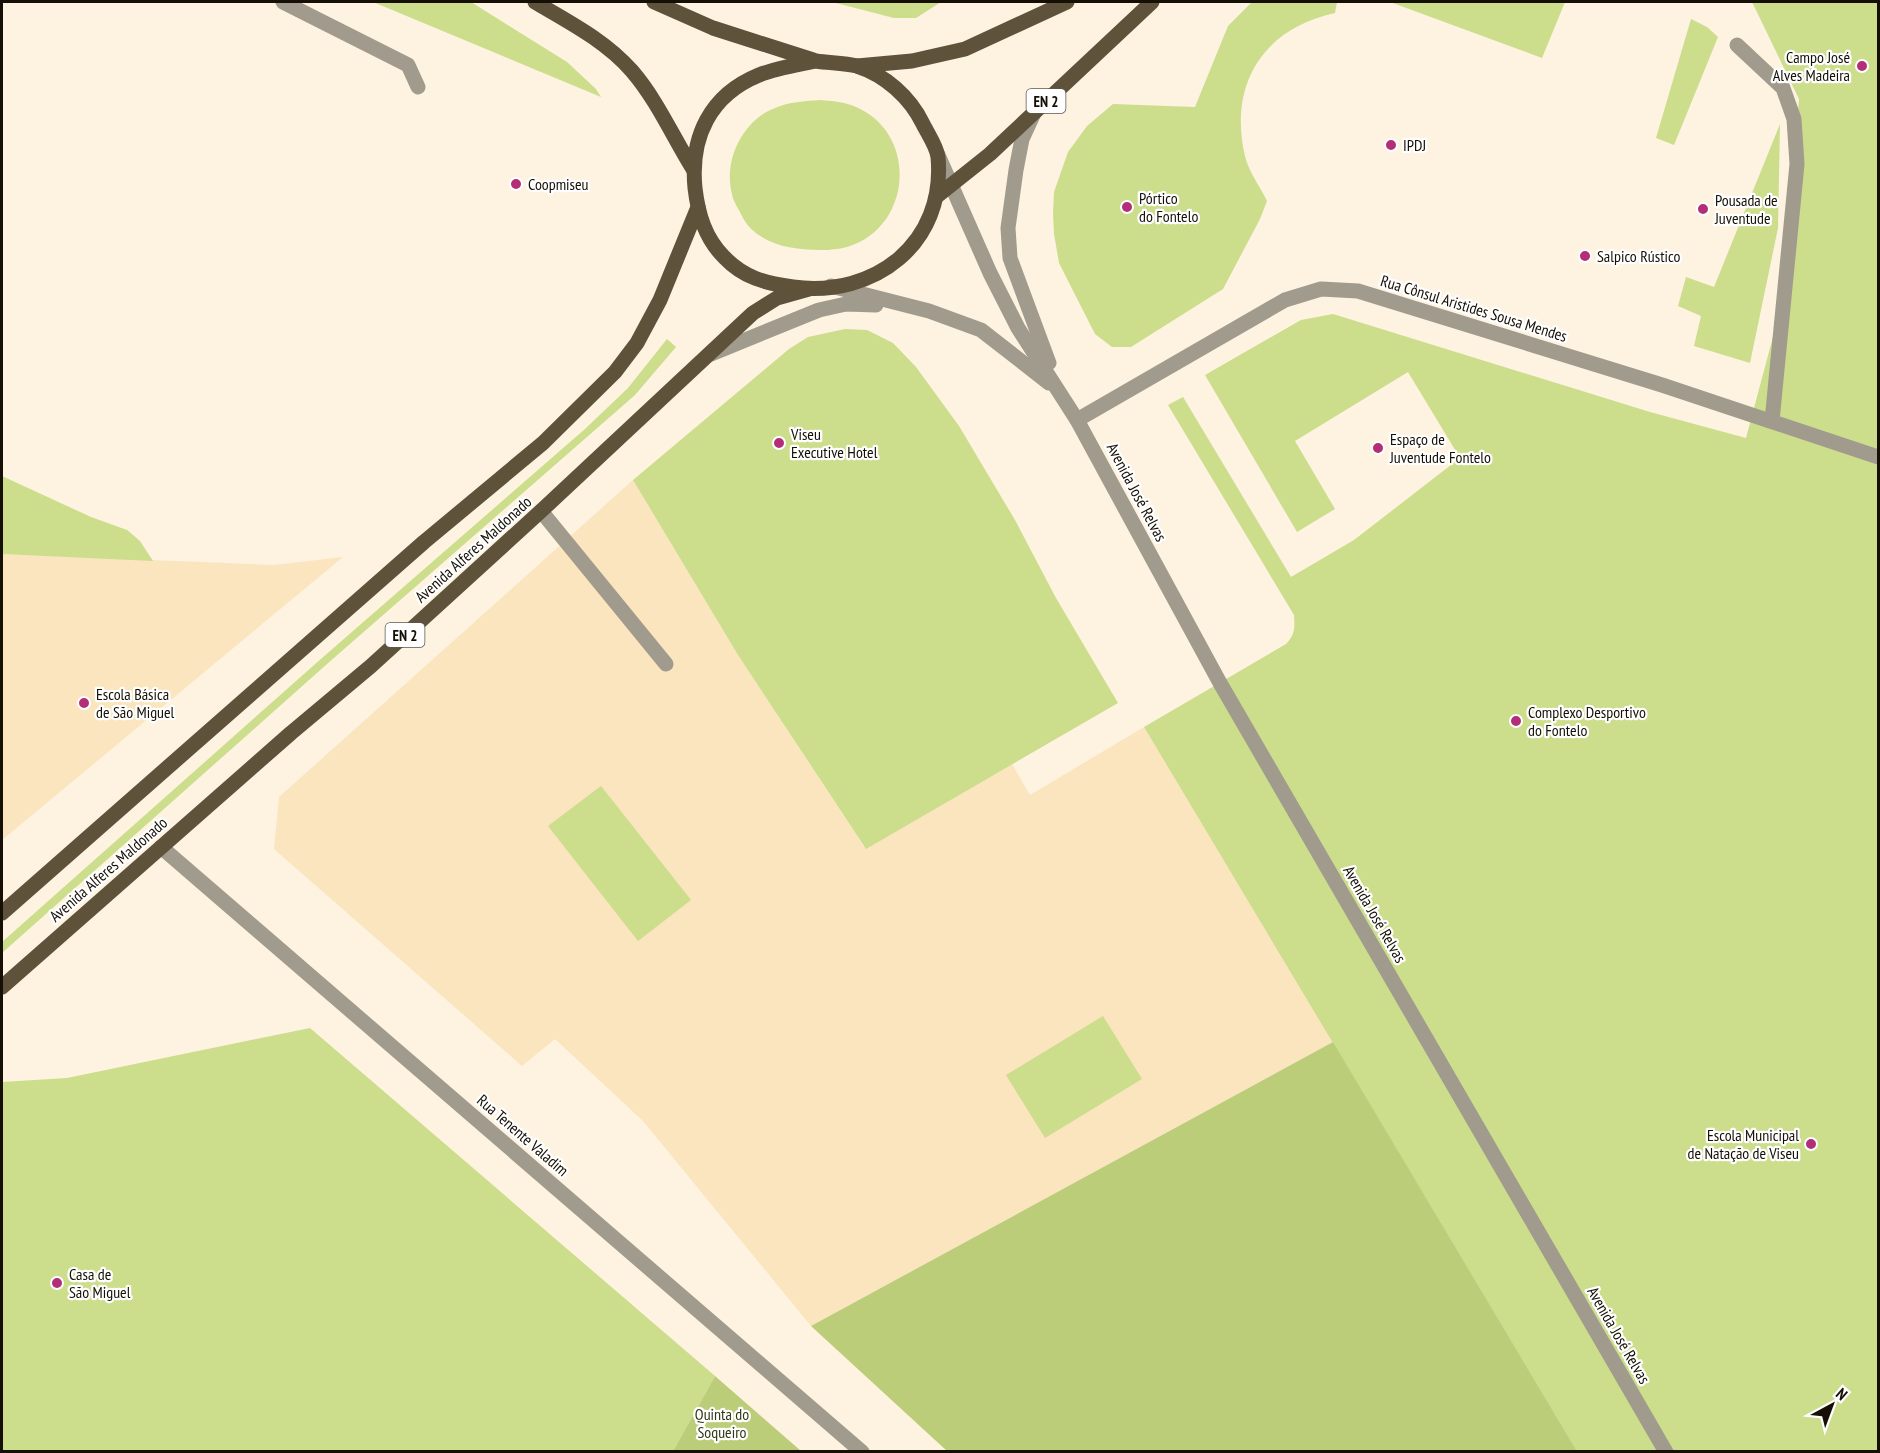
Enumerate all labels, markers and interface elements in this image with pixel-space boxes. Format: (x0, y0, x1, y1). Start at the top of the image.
place label: Campo José Alves Madeira (1773, 47, 1850, 85)
marker: Campo José Alves Madeira (1855, 59, 1869, 73)
road number: EN 2 (1026, 89, 1066, 113)
place label: IPDJ (1403, 135, 1426, 155)
marker: IPDJ (1384, 138, 1398, 152)
place label: Coopmiseu (528, 174, 589, 194)
marker: Coopmiseu (509, 177, 523, 191)
place label: Pórtico do Fontelo (1139, 188, 1198, 226)
place label: Pousada de Juventude (1714, 190, 1778, 228)
marker: Pórtico do Fontelo (1120, 200, 1134, 214)
marker: Pousada de Juventude (1696, 202, 1710, 216)
place label: Salpico Rústico (1597, 246, 1680, 266)
marker: Salpico Rústico (1578, 249, 1592, 263)
street label: Rua Cônsul Aristides Sousa Mendes (1378, 270, 1570, 346)
place label: Viseu Executive Hotel (790, 424, 878, 462)
place label: Espaço de Juventude Fontelo (1389, 429, 1491, 467)
marker: Viseu Executive Hotel (772, 436, 786, 450)
street label: Avenida José Relvas (1103, 439, 1171, 545)
marker: Espaço de Juventude Fontelo (1371, 441, 1385, 455)
street label: Avenida Alferes Maldonado (411, 491, 535, 607)
road number: EN 2 (386, 623, 424, 647)
place label: Escola Básica de São Miguel (96, 684, 175, 722)
marker: Escola Básica de São Miguel (77, 696, 91, 710)
place label: Complexo Desportivo do Fontelo (1528, 702, 1646, 740)
marker: Complexo Desportivo do Fontelo (1509, 714, 1523, 728)
street label: Avenida Alferes Maldonado (45, 812, 171, 926)
street label: Avenida José Relvas (1339, 862, 1411, 966)
street label: Rua Tenente Valadim (473, 1090, 573, 1180)
place label: Escola Municipal de Natação de Viseu (1687, 1125, 1799, 1163)
marker: Escola Municipal de Natação de Viseu (1804, 1137, 1818, 1151)
place label: Casa de São Miguel (69, 1264, 131, 1302)
marker: Casa de São Miguel (50, 1276, 64, 1290)
street label: Avenida José Relvas (1583, 1283, 1655, 1387)
north arrow (1802, 1375, 1862, 1435)
text: N (1832, 1383, 1852, 1404)
park label: Quinta do Soqueiro (695, 1404, 749, 1442)

